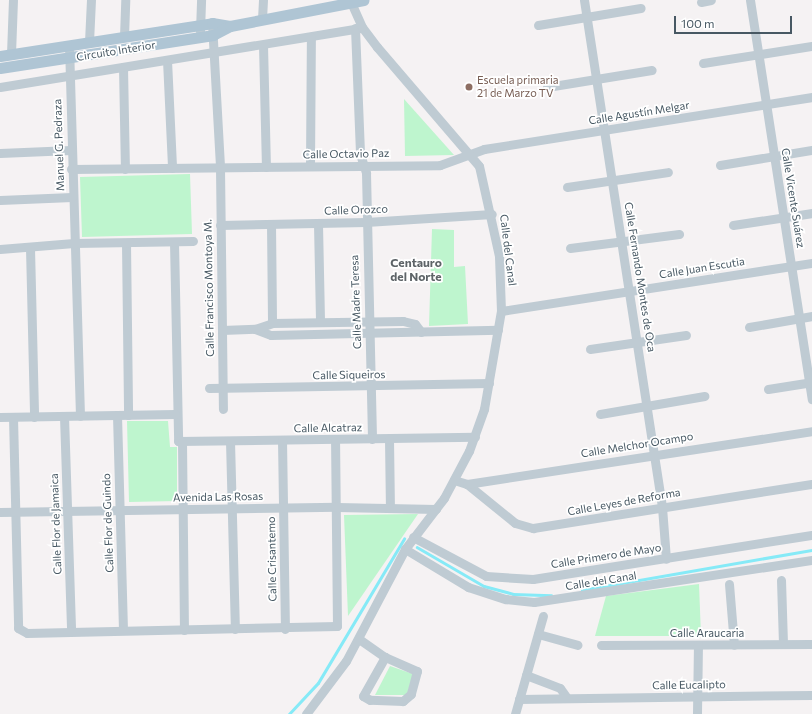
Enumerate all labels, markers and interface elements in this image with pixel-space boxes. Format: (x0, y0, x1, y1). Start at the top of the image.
scale bar (676, 8, 794, 34)
text: 100 m (681, 16, 715, 30)
street label: Circuito Interior (76, 38, 156, 64)
place label: Escuela primaria 21 de Marzo TV (477, 74, 559, 100)
marker: Escuela primaria 21 de Marzo TV (464, 82, 474, 92)
street label: Calle Agustín Melgar (588, 98, 690, 128)
street label: Manuel G. Pedraza (51, 99, 67, 191)
street label: Calle Octavio Paz (303, 147, 389, 161)
street label: Calle Vicente Suárez (779, 147, 807, 249)
street label: Calle Fernando Montes de Oca (622, 201, 658, 353)
street label: Calle Orozco (324, 202, 388, 218)
street label: Calle del Canal (497, 213, 519, 287)
street label: Calle Francisco Montoya M. (201, 219, 217, 357)
street label: Calle Madre Teresa (348, 255, 364, 349)
street label: Calle Juan Escutia (658, 255, 746, 281)
district label: Centauro del Norte (390, 256, 442, 284)
street label: Calle Siqueiros (312, 368, 386, 382)
street label: Calle Alcatraz (294, 421, 362, 435)
street label: Calle Melchor Ocampo (580, 430, 694, 460)
street label: Calle Flor de Jamaica (48, 473, 64, 575)
street label: Calle Flor de Guindo (100, 473, 116, 573)
street label: Calle Leyes de Reforma (566, 486, 682, 518)
street label: Avenida Las Rosas (173, 490, 263, 504)
street label: Calle Crisantemo (265, 516, 279, 602)
street label: Calle Primero de Mayo (550, 541, 662, 571)
street label: Calle del Canal (564, 569, 638, 593)
street label: Calle Araucaria (670, 626, 744, 640)
street label: Calle Eucalipto (652, 678, 726, 692)

